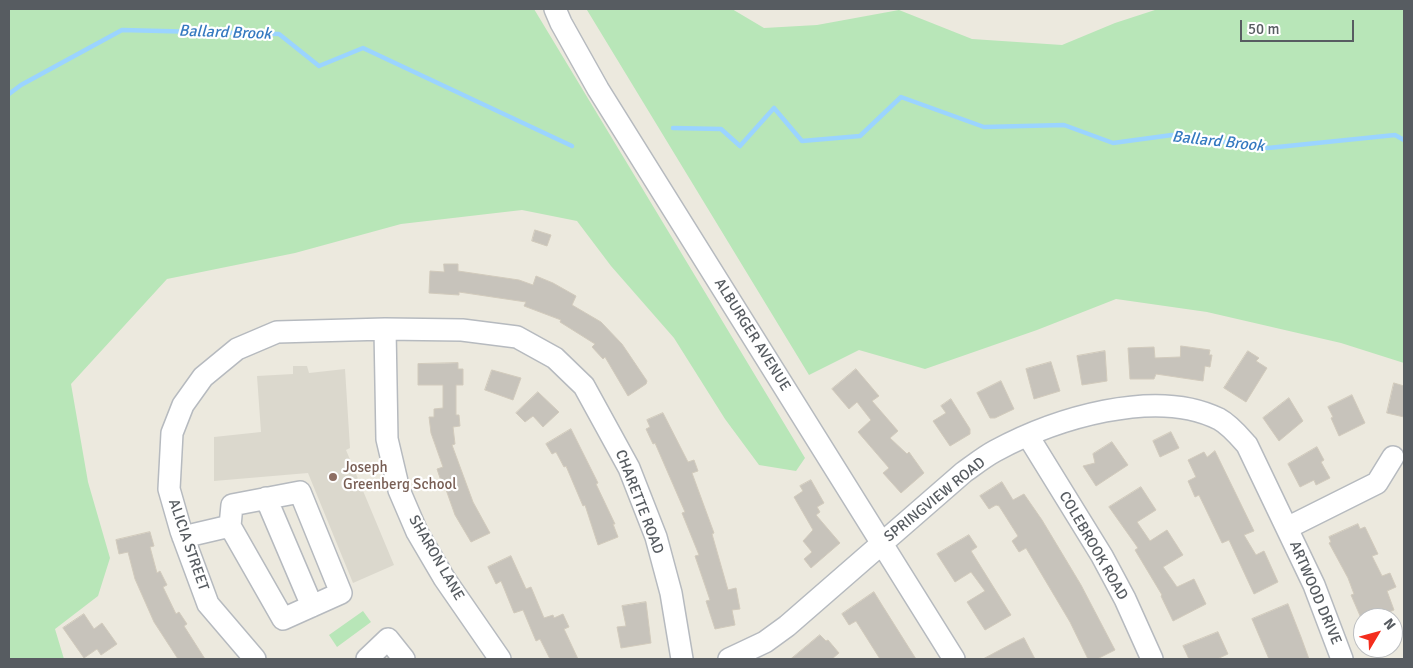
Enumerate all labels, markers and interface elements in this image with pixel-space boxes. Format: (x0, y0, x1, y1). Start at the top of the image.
scale bar (1243, 10, 1357, 42)
text: 50 m (1248, 20, 1279, 38)
water label: Ballard Brook (178, 22, 272, 44)
water label: Ballard Brook (1171, 128, 1265, 156)
street label: ALBURGER AVENUE (710, 275, 794, 395)
street label: CHARETTE ROAD (611, 447, 667, 557)
street label: SPRINGVIEW ROAD (881, 454, 989, 546)
place label: Joseph Greenberg School (343, 459, 457, 494)
marker: Joseph Greenberg School (327, 471, 339, 483)
street label: COLEBROOK ROAD (1055, 489, 1131, 603)
street label: ALICIA STREET (164, 497, 212, 593)
street label: SHARON LANE (404, 512, 468, 604)
street label: ARTWOOD DRIVE (1285, 538, 1345, 648)
north arrow (1353, 608, 1403, 658)
text: N (1380, 615, 1399, 633)

